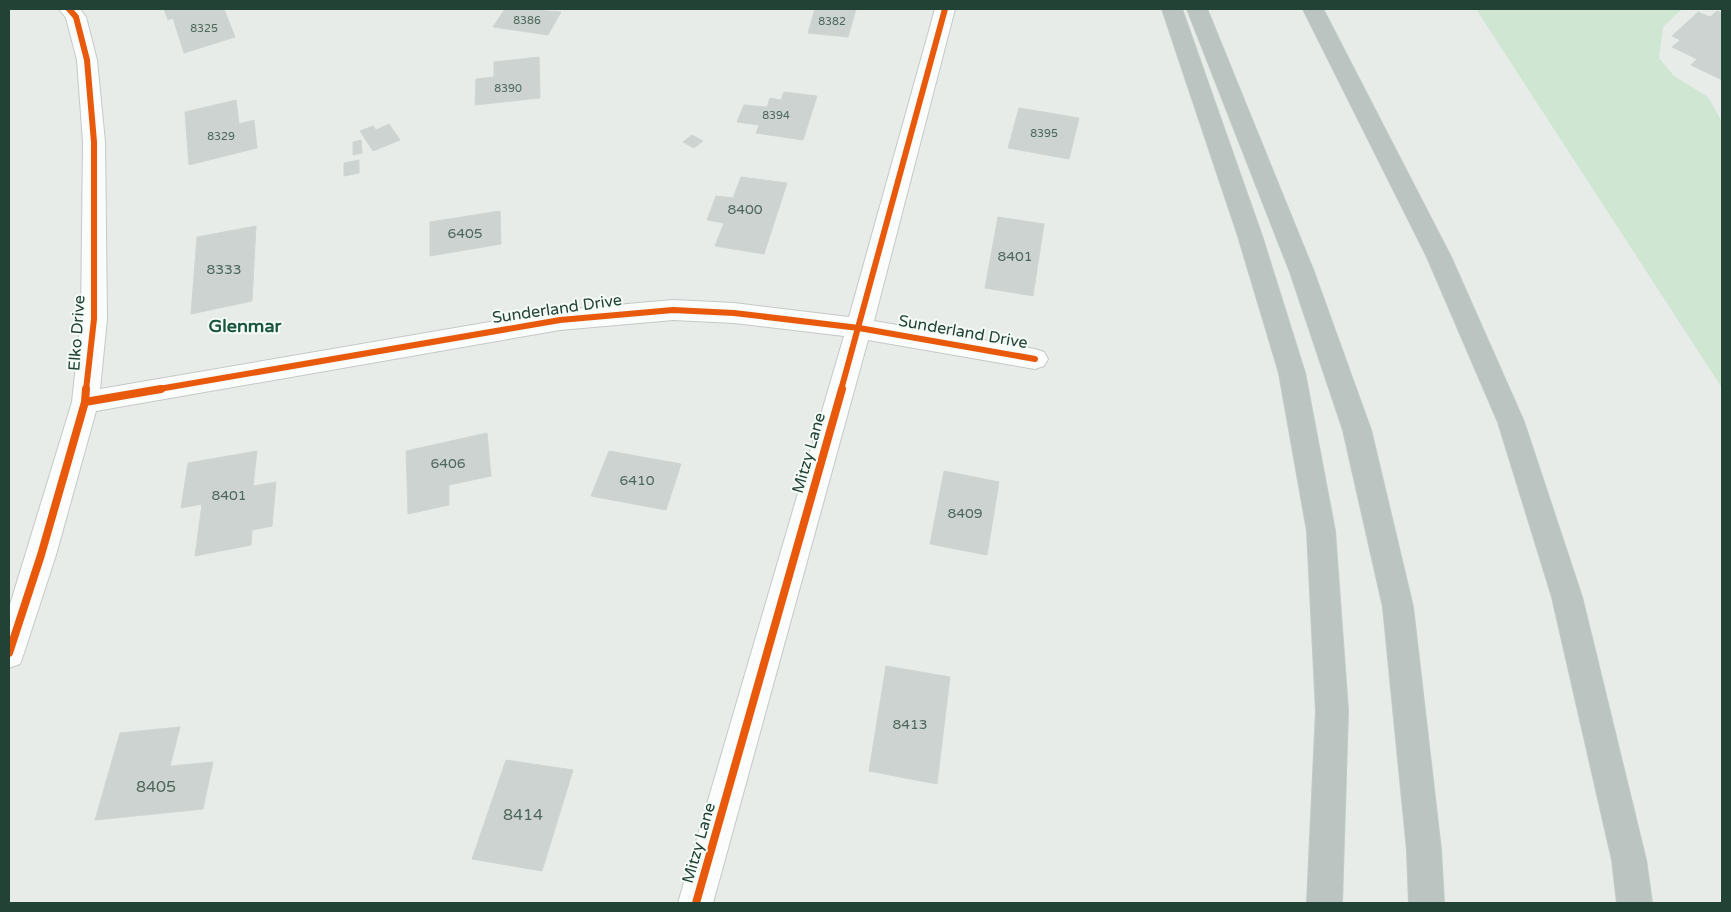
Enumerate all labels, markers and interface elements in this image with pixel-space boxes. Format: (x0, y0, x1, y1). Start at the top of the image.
house number: 8386 (513, 14, 541, 27)
house number: 8382 (818, 15, 846, 28)
house number: 8325 (190, 22, 218, 35)
house number: 8390 (494, 82, 522, 95)
house number: 8394 (762, 109, 790, 122)
house number: 8395 (1030, 127, 1058, 140)
house number: 8329 (207, 130, 235, 143)
house number: 8400 (727, 201, 763, 218)
house number: 6405 (447, 225, 483, 242)
house number: 8401 (997, 248, 1033, 265)
house number: 8333 (206, 261, 242, 278)
street label: Sunderland Drive (491, 290, 623, 328)
street label: Elko Drive (64, 294, 90, 372)
street label: Sunderland Drive (897, 311, 1029, 353)
district label: Glenmar (209, 315, 282, 337)
street label: Mitzy Lane (788, 410, 830, 496)
house number: 6406 (430, 455, 466, 472)
house number: 6410 (619, 472, 655, 489)
house number: 8401 (211, 487, 247, 504)
house number: 8409 (947, 505, 983, 522)
house number: 8413 (892, 716, 928, 733)
house number: 8405 (136, 777, 176, 797)
street label: Mitzy Lane (678, 800, 720, 886)
house number: 8414 (503, 805, 543, 825)

